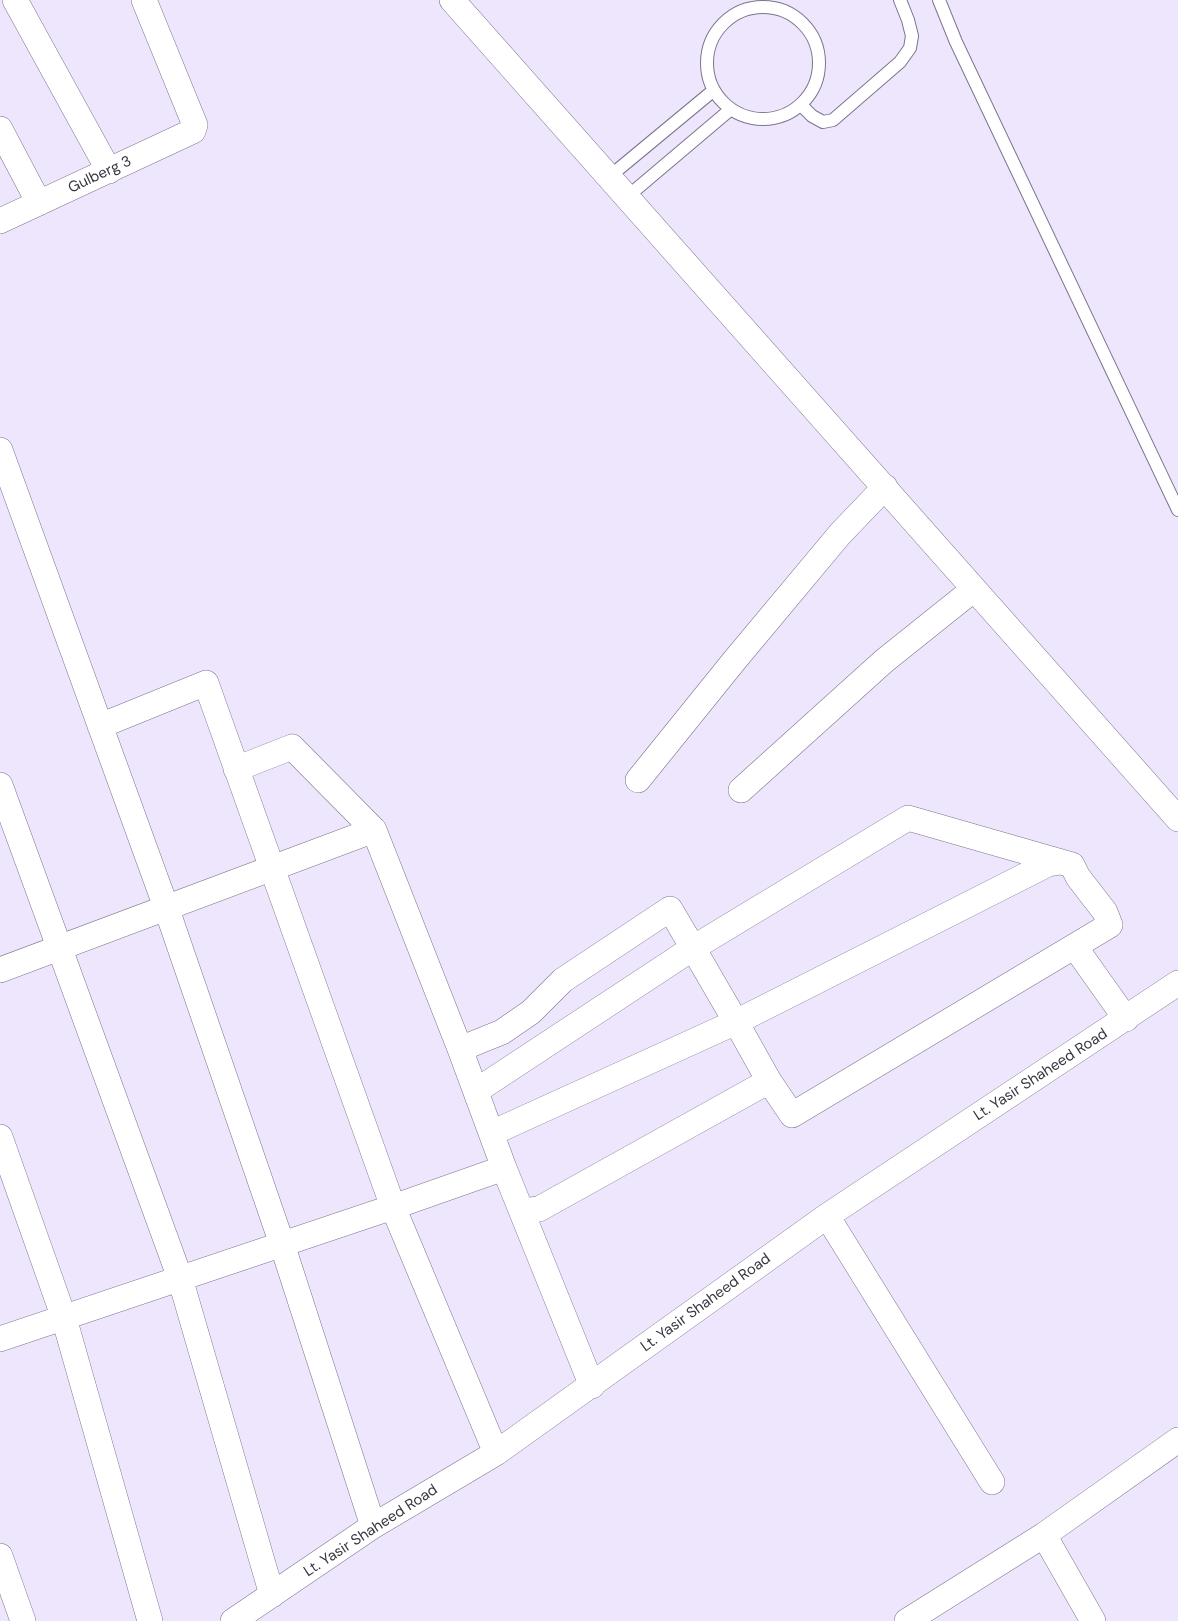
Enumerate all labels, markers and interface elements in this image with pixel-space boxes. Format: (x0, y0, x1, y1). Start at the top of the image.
street label: Gulberg 3 (65, 153, 135, 197)
street label: Lt. Yasir Shaheed Road (971, 1025, 1111, 1125)
street label: Lt. Yasir Shaheed Road (638, 1250, 774, 1356)
street label: Lt. Yasir Shaheed Road (301, 1481, 441, 1581)

